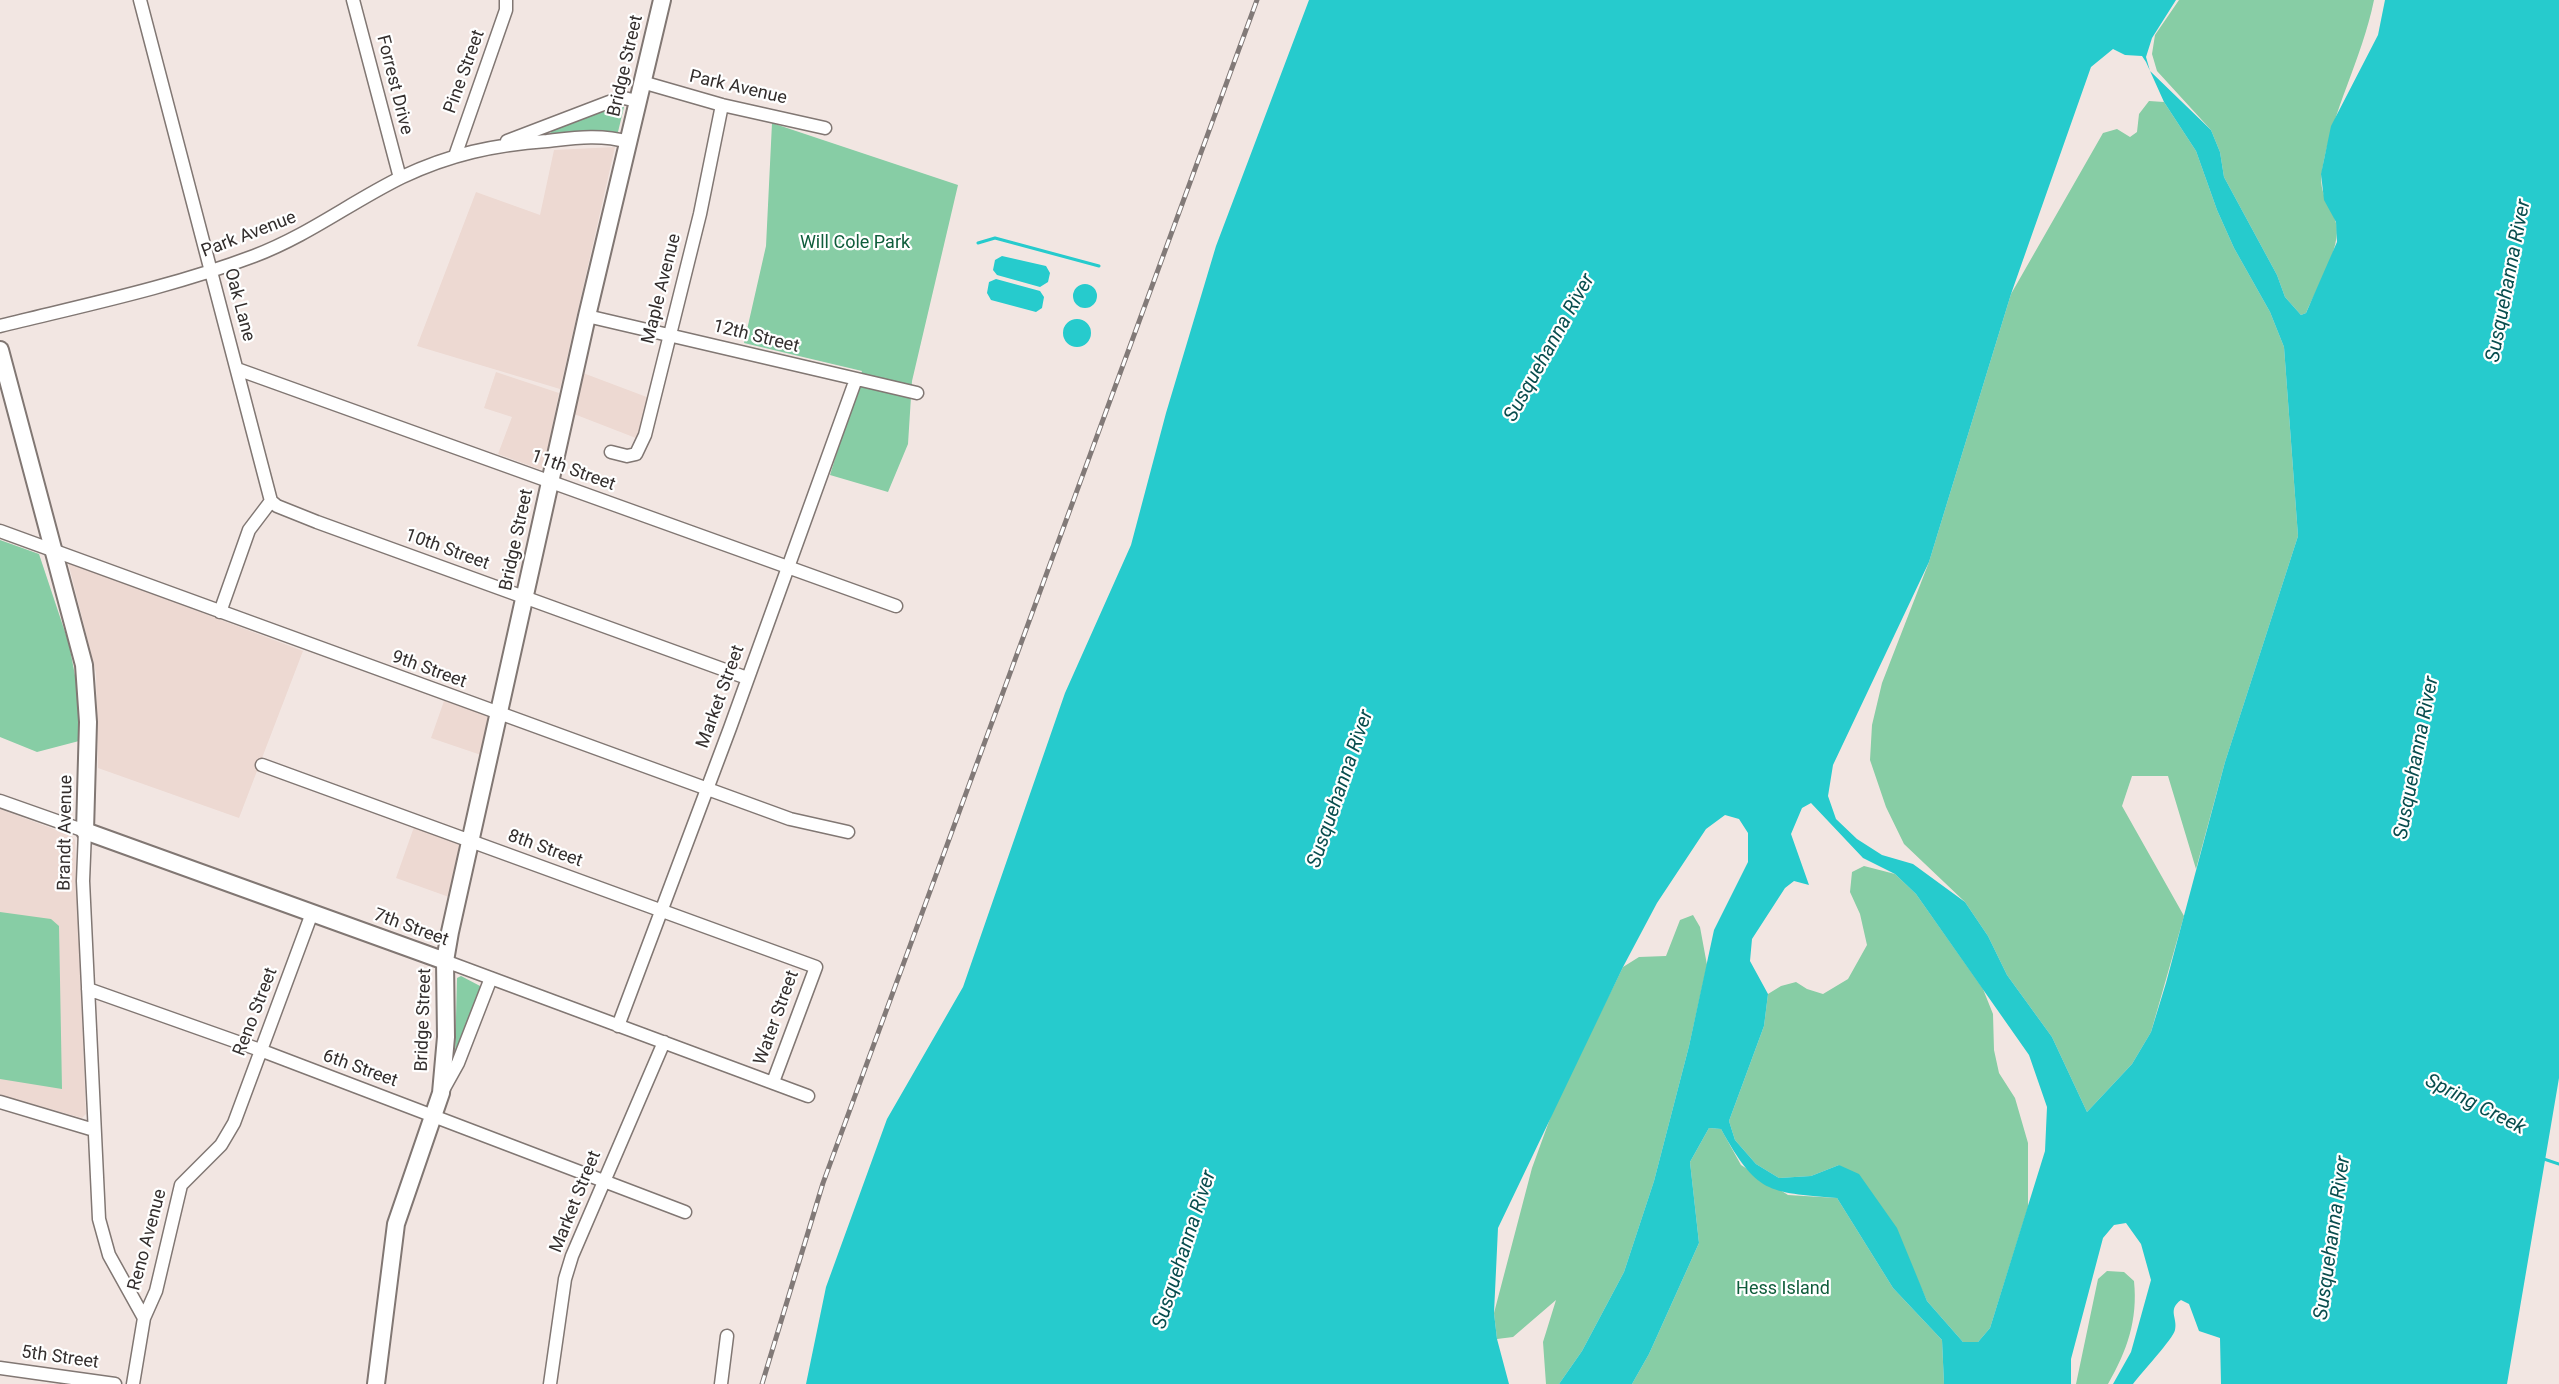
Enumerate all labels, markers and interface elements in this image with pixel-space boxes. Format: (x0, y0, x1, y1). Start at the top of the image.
street label: Bridge Street (604, 13, 648, 119)
street label: Pine Street (440, 27, 490, 117)
street label: Forrest Drive (371, 33, 417, 137)
street label: Park Avenue (687, 66, 789, 110)
water label: Susquehanna River (2481, 198, 2537, 364)
street label: Park Avenue (199, 207, 299, 263)
street label: Maple Avenue (638, 232, 686, 346)
park label: Will Cole Park (800, 232, 910, 254)
street label: Oak Lane (219, 266, 259, 344)
water label: Susquehanna River (1499, 270, 1601, 426)
street label: 12th Street (711, 316, 801, 358)
street label: 11th Street (528, 446, 618, 496)
street label: Bridge Street (496, 487, 538, 593)
street label: 10th Street (402, 525, 492, 575)
street label: Market Street (692, 643, 750, 751)
street label: 9th Street (389, 647, 469, 693)
water label: Susquehanna River (2389, 675, 2445, 841)
water label: Susquehanna River (1303, 707, 1379, 871)
street label: Brandt Avenue (54, 775, 78, 891)
street label: 8th Street (505, 826, 585, 872)
street label: 7th Street (371, 905, 451, 951)
street label: Reno Street (229, 965, 283, 1059)
street label: Bridge Street (411, 968, 437, 1072)
street label: Water Street (750, 968, 804, 1068)
street label: 6th Street (320, 1046, 400, 1092)
water label: Spring Creek (2421, 1069, 2529, 1141)
street label: Market Street (546, 1148, 606, 1256)
water label: Susquehanna River (2310, 1155, 2356, 1321)
water label: Susquehanna River (1148, 1168, 1222, 1332)
street label: Reno Avenue (124, 1187, 172, 1293)
park label: Hess Island (1736, 1278, 1830, 1300)
street label: 5th Street (20, 1342, 100, 1374)

